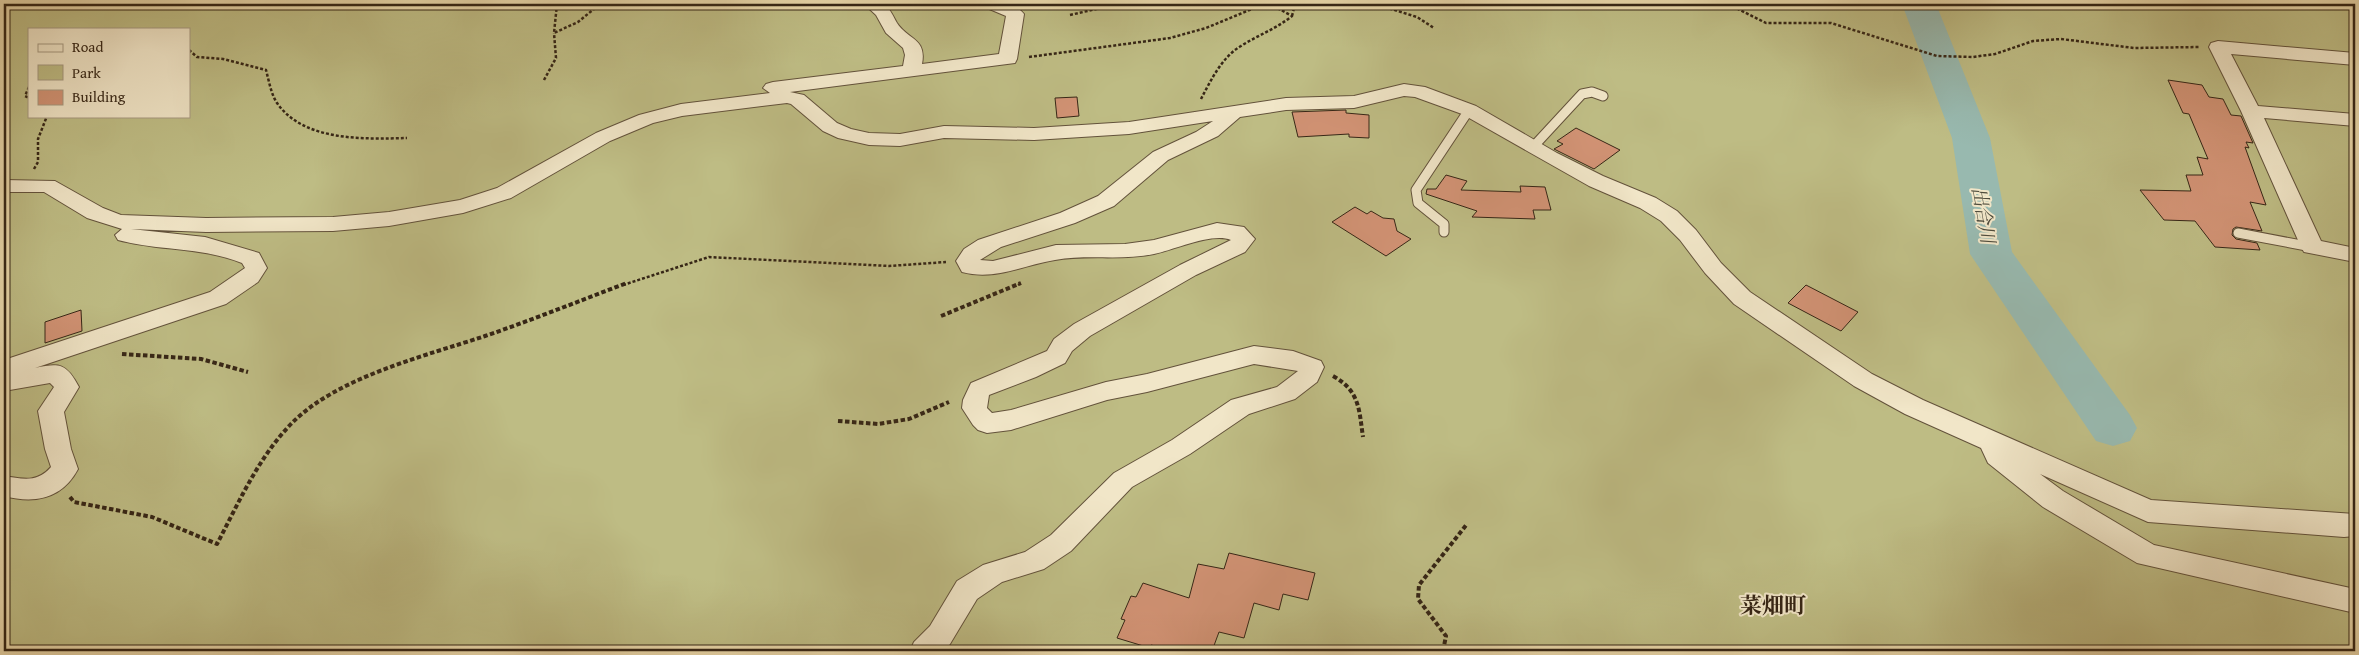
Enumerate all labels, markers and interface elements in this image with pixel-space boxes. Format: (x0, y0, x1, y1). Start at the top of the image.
legend (28, 28, 190, 118)
text: Road (72, 36, 103, 57)
text: Park (72, 62, 101, 83)
text: Building (72, 86, 126, 107)
water label: 出合川 (1965, 184, 2003, 247)
district label: 菜畑町 (1740, 589, 1806, 621)

